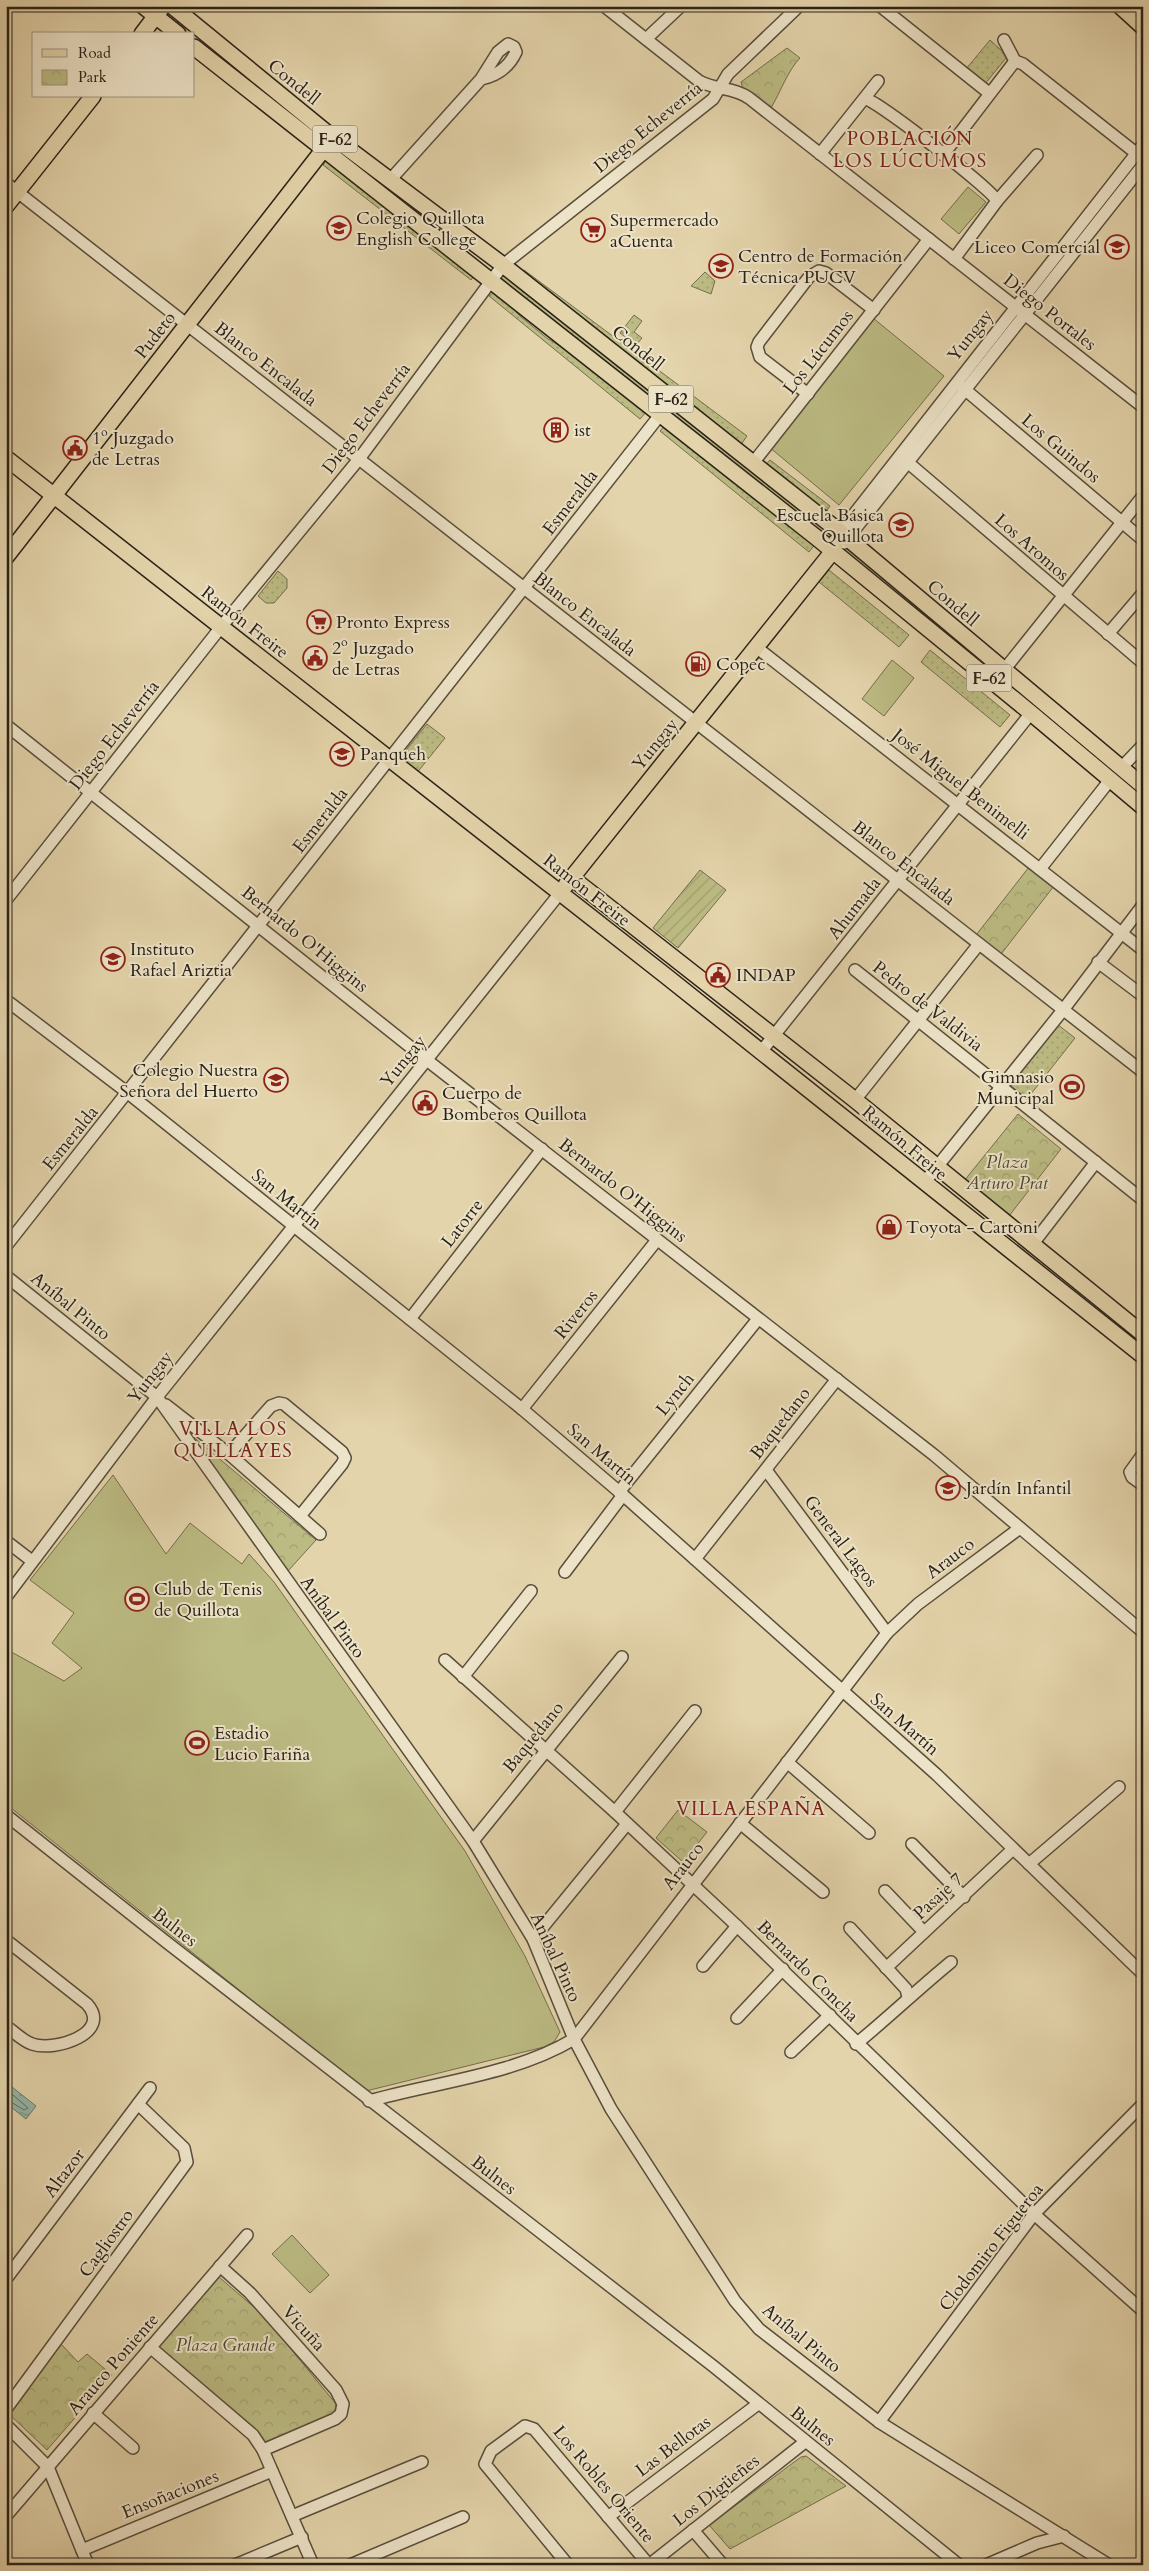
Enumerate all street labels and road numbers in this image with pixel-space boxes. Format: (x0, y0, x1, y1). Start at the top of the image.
street label: Condell (262, 54, 325, 111)
street label: Diego Echeverría (589, 76, 708, 179)
road number: F-62 (312, 126, 358, 152)
street label: Diego Portales (998, 268, 1101, 357)
street label: Yungay (942, 303, 999, 367)
street label: Los Lúcumos (777, 305, 859, 400)
street label: Pudeto (129, 306, 182, 364)
street label: Blanco Encalada (209, 316, 323, 413)
street label: Condell (606, 320, 669, 377)
street label: Diego Echeverría (316, 357, 417, 479)
road number: F-62 (648, 386, 694, 412)
street label: Los Guindos (1016, 408, 1106, 489)
street label: Esmeralda (537, 464, 604, 540)
street label: Los Aromos (989, 508, 1074, 587)
street label: Blanco Encalada (528, 566, 642, 663)
street label: Condell (921, 574, 984, 633)
street label: Ramón Freire (196, 580, 294, 665)
road number: F-62 (966, 664, 1012, 691)
street label: Diego Echeverría (64, 675, 165, 795)
street label: Yungay (627, 712, 685, 776)
street label: José Miguel Benimelli (885, 721, 1034, 846)
street label: Esmeralda (287, 782, 354, 858)
street label: Blanco Encalada (847, 815, 961, 912)
street label: Ramón Freire (538, 848, 636, 933)
street label: Ahumada (822, 872, 887, 945)
street label: Bernardo O'Higgins (236, 880, 374, 998)
street label: Pedro de Valdivia (867, 955, 988, 1058)
street label: Yungay (375, 1029, 433, 1093)
street label: Esmeralda (37, 1100, 104, 1176)
street label: Ramón Freire (856, 1100, 953, 1187)
street label: Bernardo O'Higgins (553, 1132, 692, 1249)
street label: San Martín (246, 1163, 328, 1236)
street label: Latorre (435, 1194, 489, 1253)
street label: Aníbal Pinto (25, 1266, 116, 1347)
street label: Riveros (549, 1284, 604, 1344)
street label: Yungay (122, 1345, 179, 1409)
street label: Lynch (650, 1367, 701, 1421)
street label: Baquedano (744, 1382, 817, 1465)
street label: San Martín (561, 1418, 643, 1491)
street label: General Lagos (798, 1490, 883, 1592)
street label: Arauco (921, 1532, 980, 1585)
street label: Aníbal Pinto (294, 1571, 371, 1664)
street label: San Martín (865, 1687, 945, 1762)
street label: Baquedano (497, 1696, 570, 1778)
street label: Arauco (657, 1837, 710, 1896)
street label: Pasaje 7 (908, 1867, 969, 1926)
street label: Bulnes (147, 1902, 203, 1953)
street label: Aníbal Pinto (524, 1908, 587, 2006)
street label: Bernardo Concha (751, 1915, 864, 2028)
street label: Altazor (38, 2143, 91, 2203)
street label: Bulnes (466, 2150, 522, 2201)
street label: Clodomiro Figueroa (933, 2178, 1050, 2317)
street label: Cagliostro (73, 2204, 140, 2283)
street label: Aníbal Pinto (757, 2298, 847, 2379)
street label: Vicuña (276, 2300, 331, 2357)
street label: Arauco Poniente (62, 2308, 165, 2421)
street label: Bulnes (785, 2401, 840, 2452)
street label: Las Bellotas (631, 2410, 716, 2483)
street label: Los Robles Oriente (547, 2420, 660, 2548)
street label: Los Digüeñes (668, 2449, 765, 2532)
street label: Ensoñaciones (118, 2464, 222, 2525)

